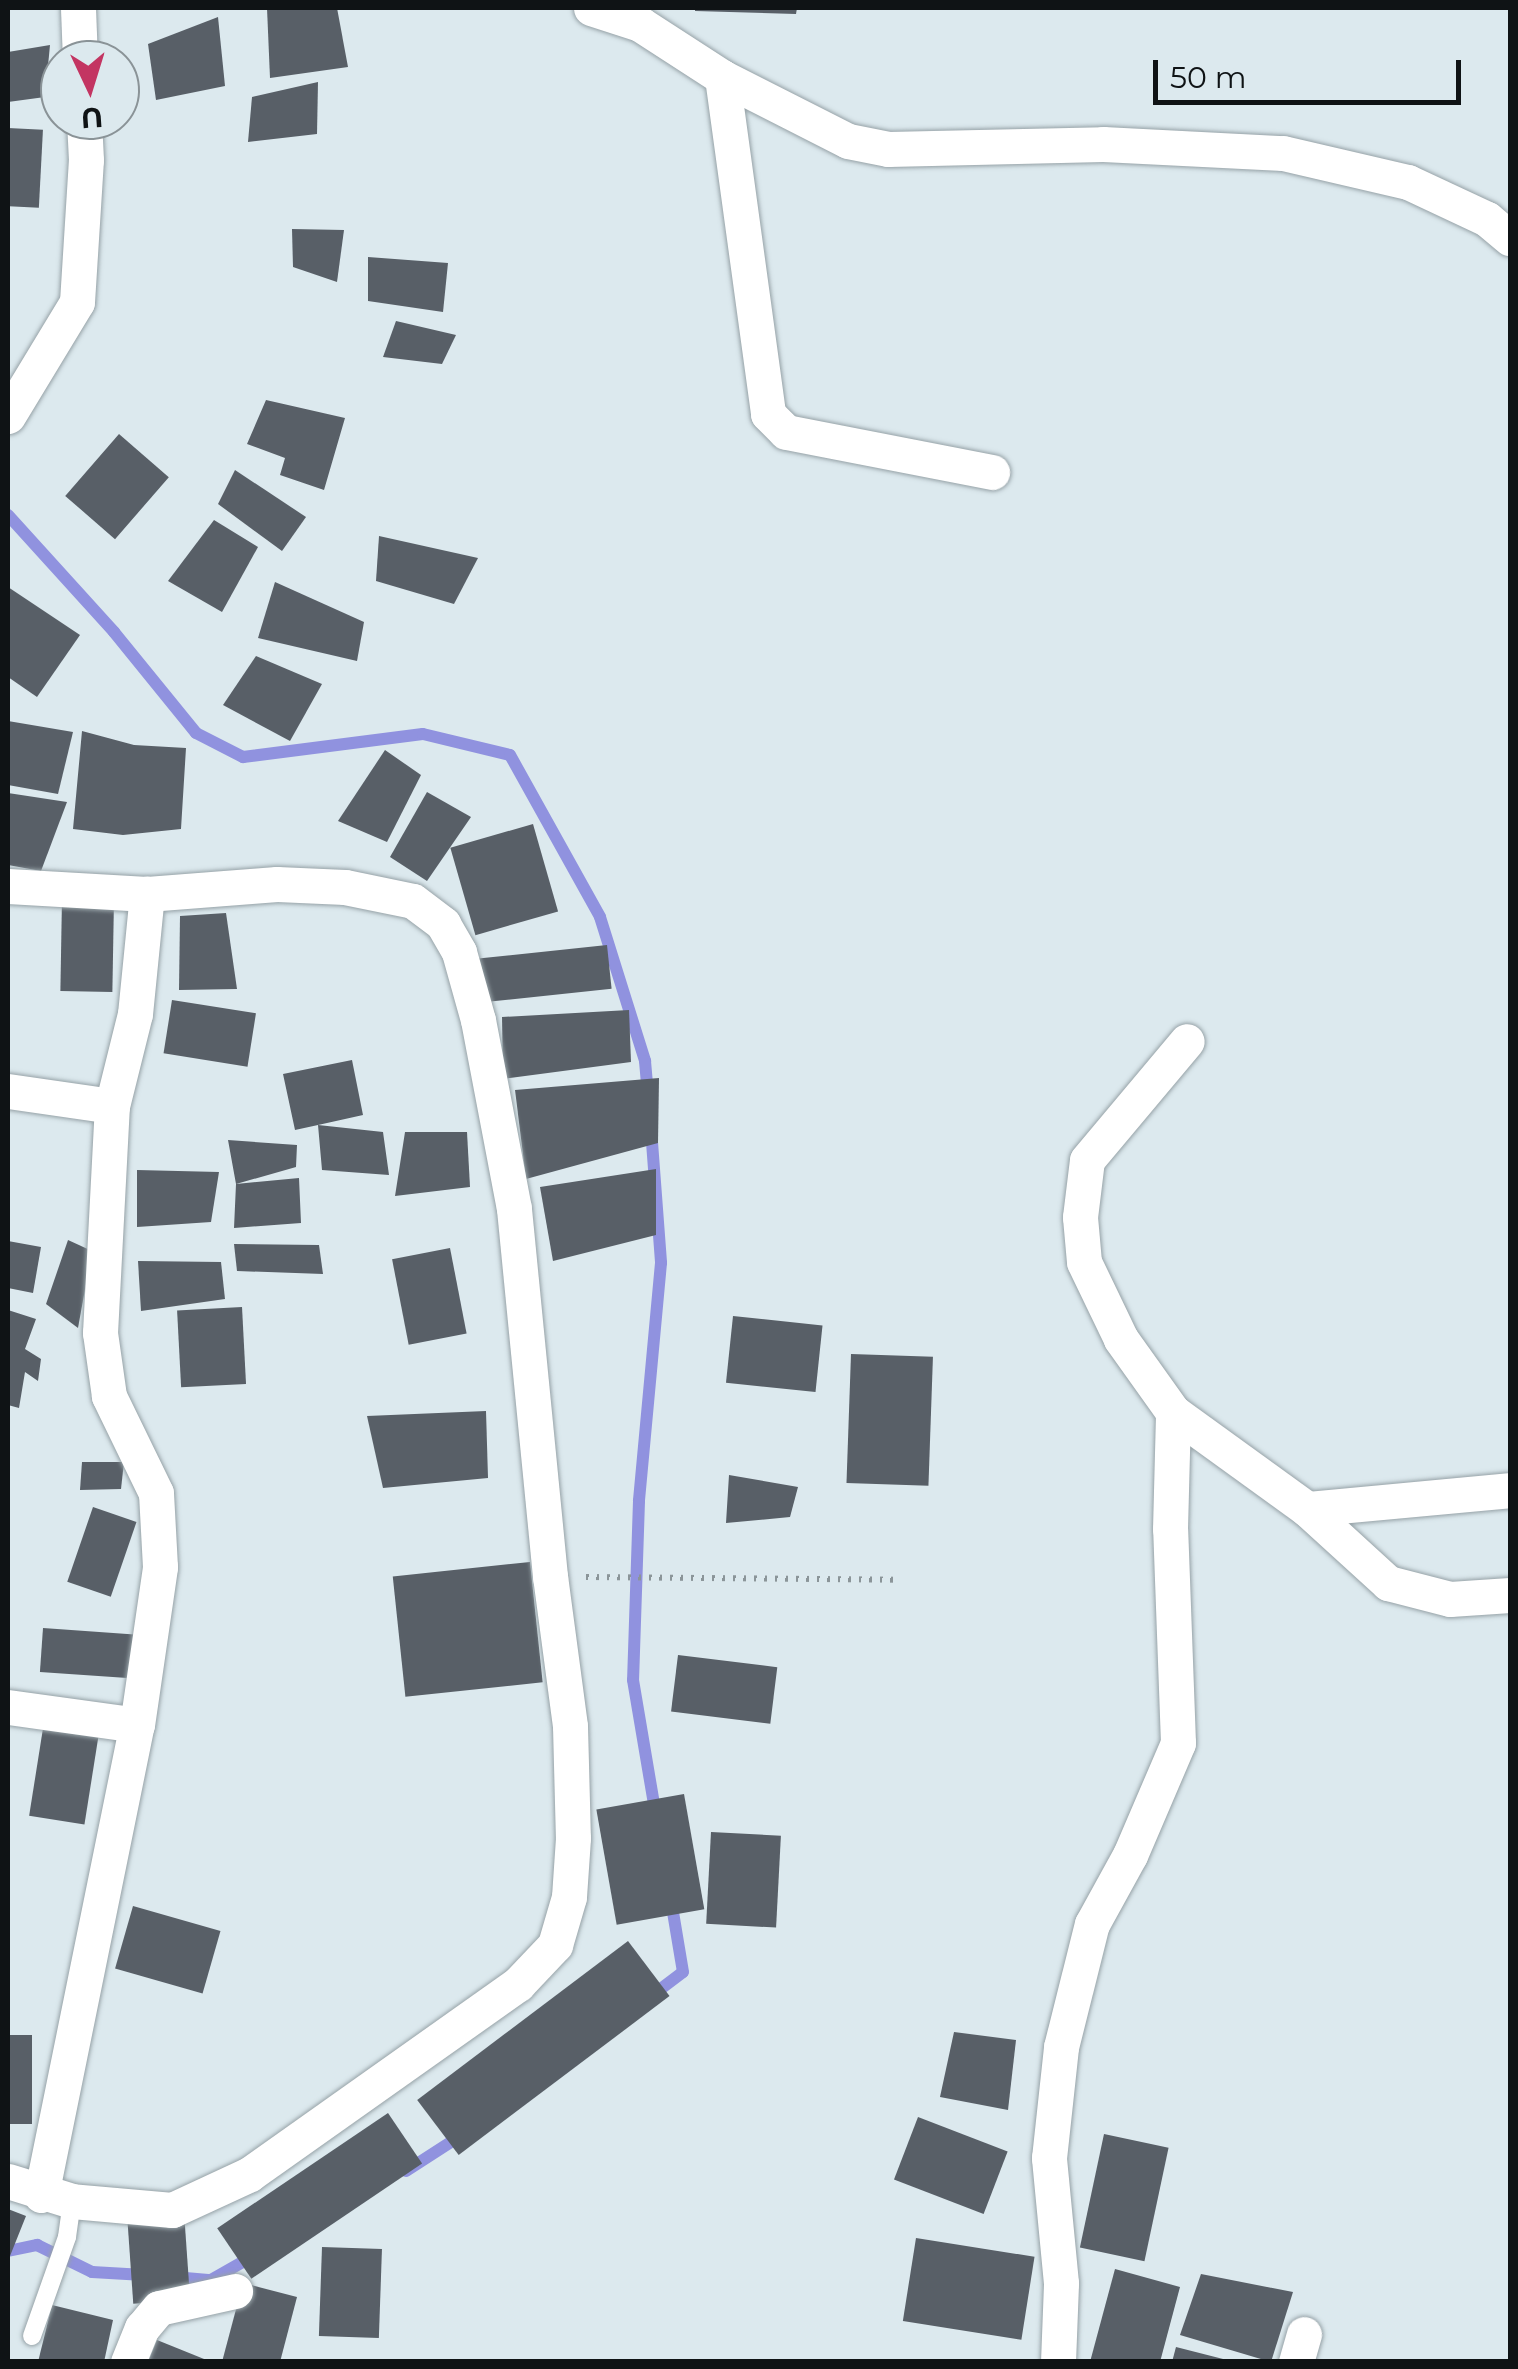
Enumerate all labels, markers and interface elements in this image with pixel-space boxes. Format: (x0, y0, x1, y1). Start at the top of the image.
north arrow (40, 40, 140, 140)
scale bar (1158, 40, 1466, 102)
text: 50 m (1170, 59, 1247, 96)
text: U (80, 100, 104, 136)

